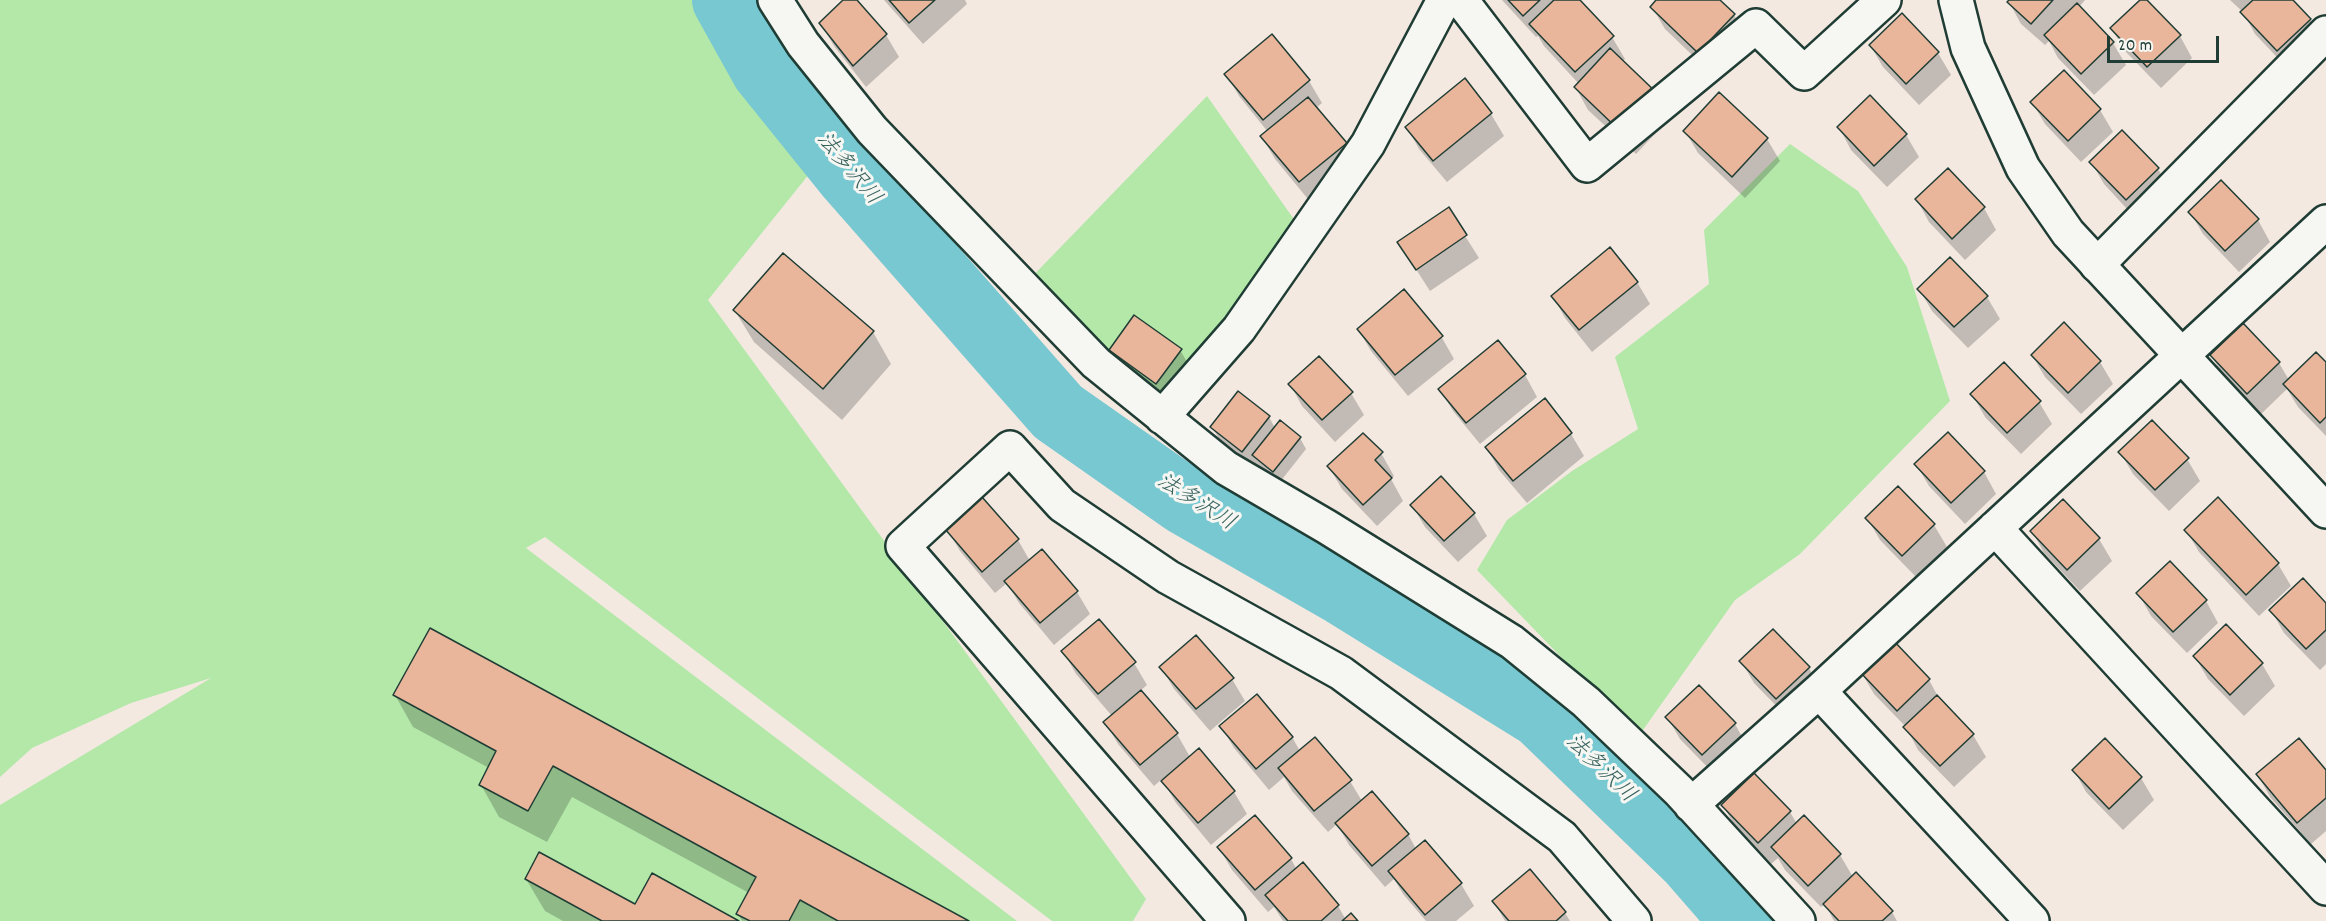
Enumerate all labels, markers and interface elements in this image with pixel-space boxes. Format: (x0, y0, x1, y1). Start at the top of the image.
scale bar (2110, 24, 2222, 62)
text: 20 m (2118, 34, 2152, 59)
water label: 法多沢川 (809, 128, 885, 212)
water label: 法多沢川 (1151, 469, 1239, 539)
water label: 法多沢川 (1558, 730, 1640, 810)

